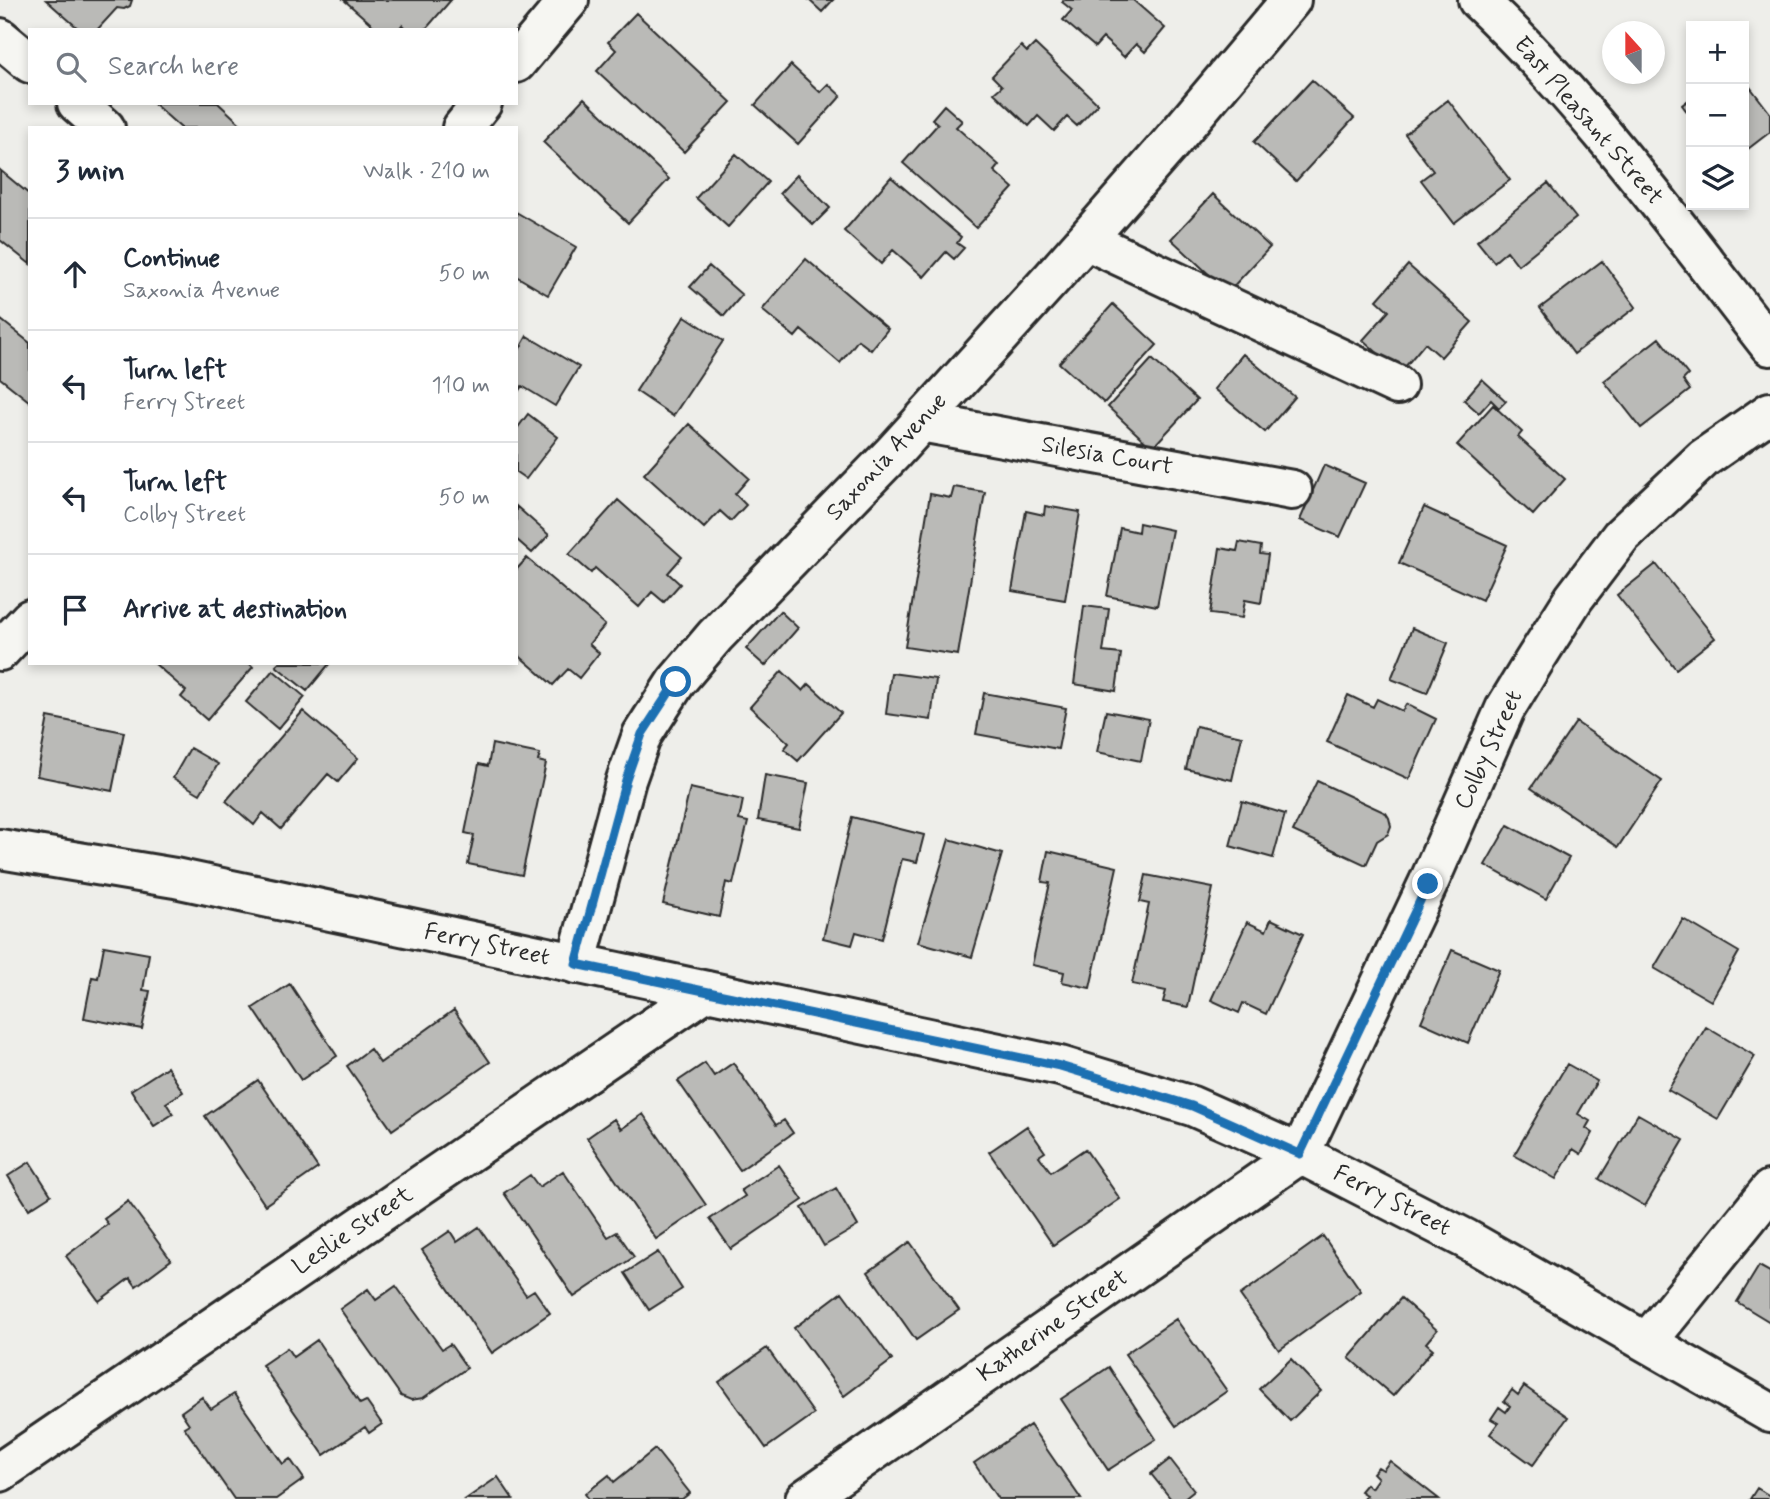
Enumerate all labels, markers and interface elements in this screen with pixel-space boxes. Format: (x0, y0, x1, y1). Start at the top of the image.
north arrow (1602, 21, 1665, 84)
map controls (1686, 21, 1749, 210)
button: + (1686, 21, 1749, 84)
search box (28, 28, 518, 105)
street label: East Pleasant Street (1506, 30, 1670, 212)
icon: search (52, 48, 90, 86)
text: Search here (108, 50, 239, 84)
button: − (1686, 84, 1749, 147)
button: layers (1686, 147, 1749, 210)
text: 3 min (56, 152, 125, 191)
text: Walk · 210 m (363, 157, 490, 187)
text: Continue (123, 242, 220, 276)
icon: ahead (56, 255, 94, 293)
text: 50 m (439, 259, 490, 289)
text: Saxonia Avenue (123, 276, 280, 306)
text: Turn left (123, 354, 227, 388)
icon: left (56, 367, 94, 405)
text: 110 m (431, 371, 490, 401)
street label: Saxonia Avenue (820, 386, 954, 528)
text: Ferry Street (123, 388, 245, 418)
street label: Silesia Court (1039, 429, 1175, 483)
text: Turn left (123, 466, 227, 500)
icon: left (56, 479, 94, 517)
text: 50 m (439, 483, 490, 513)
text: Colby Street (123, 500, 246, 530)
icon: arrive (56, 591, 94, 629)
text: Arrive at destination (123, 593, 347, 627)
route start (660, 666, 691, 697)
street label: Colby Street (1448, 685, 1530, 815)
route end (1412, 868, 1443, 899)
street label: Ferry Street (421, 917, 553, 973)
street label: Ferry Street (1328, 1158, 1456, 1244)
street label: Leslie Street (287, 1179, 419, 1283)
street label: Katherine Street (971, 1262, 1135, 1390)

